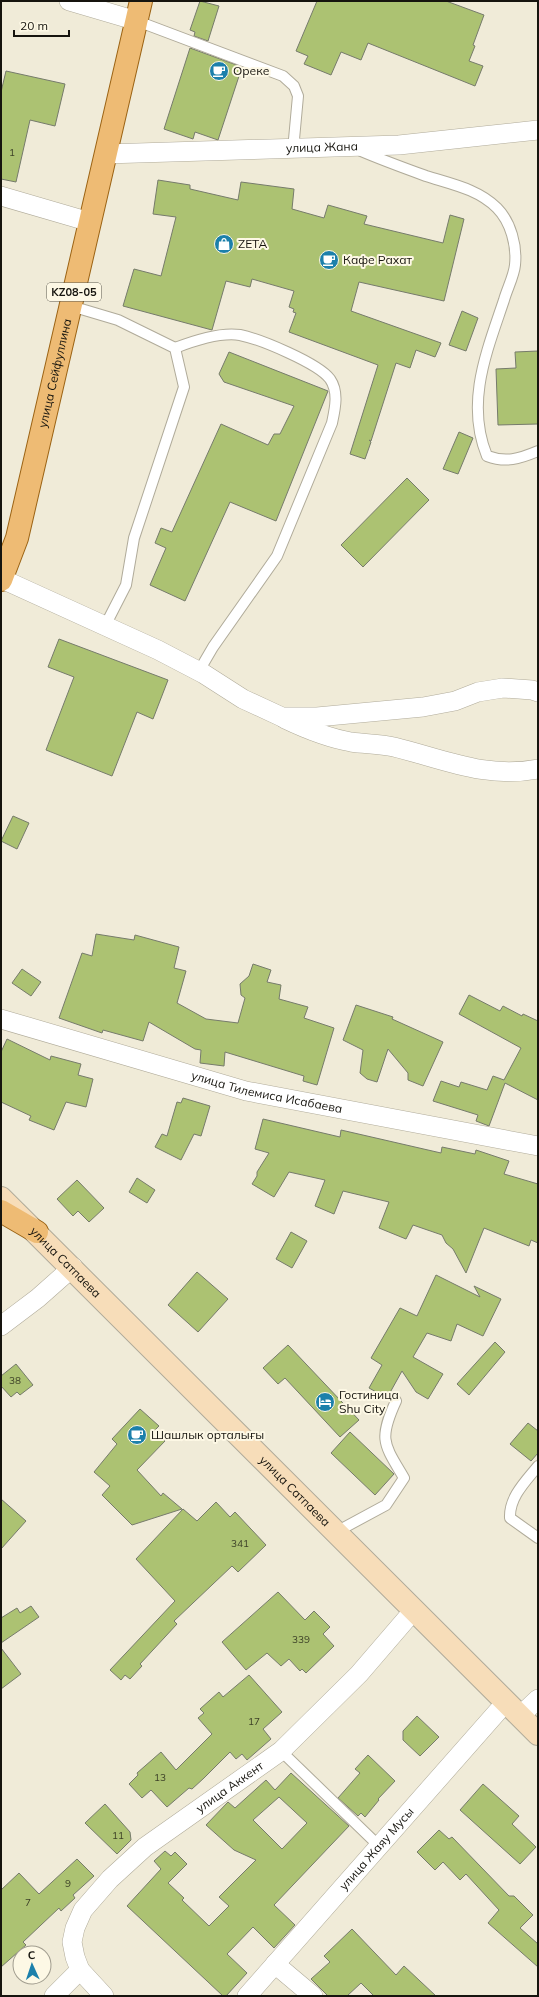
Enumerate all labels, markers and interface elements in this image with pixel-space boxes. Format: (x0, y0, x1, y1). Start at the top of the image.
scale bar (14, 12, 69, 38)
text: 20 m (20, 18, 48, 33)
cafe icon: Ореке (208, 60, 230, 82)
place label: Ореке (233, 63, 270, 78)
street label: улица Жана (286, 138, 358, 155)
house number: 1 (9, 146, 15, 159)
shop icon: ZETA (213, 233, 235, 255)
place label: ZETA (238, 236, 267, 251)
cafe icon: Кафе Рахат (318, 249, 340, 271)
place label: Кафе Рахат (343, 252, 413, 267)
road number: KZ08-05 (47, 283, 101, 301)
street label: улица Сейфуллина (35, 317, 74, 429)
street label: улица Тилемиса Исабаева (190, 1067, 344, 1116)
street label: улица Сатпаева (27, 1223, 104, 1301)
house number: 38 (9, 1374, 21, 1387)
place label: Гостиница Shu City (339, 1387, 399, 1416)
hotel icon: Гостиница Shu City (314, 1391, 336, 1413)
cafe icon: Шашлык орталығы (126, 1424, 148, 1446)
place label: Шашлык орталығы (151, 1427, 264, 1442)
street label: улица Сатпаева (256, 1452, 334, 1529)
house number: 341 (231, 1537, 249, 1550)
house number: 339 (292, 1633, 310, 1646)
house number: 17 (248, 1715, 260, 1728)
street label: улица Аккент (193, 1757, 267, 1816)
house number: 13 (154, 1771, 166, 1784)
street label: улица Жаяу Мусы (336, 1804, 417, 1893)
house number: 11 (112, 1829, 124, 1842)
house number: 9 (65, 1877, 71, 1890)
house number: 7 (25, 1896, 31, 1909)
north arrow (12, 1945, 52, 1985)
text: С (27, 1948, 36, 1962)

